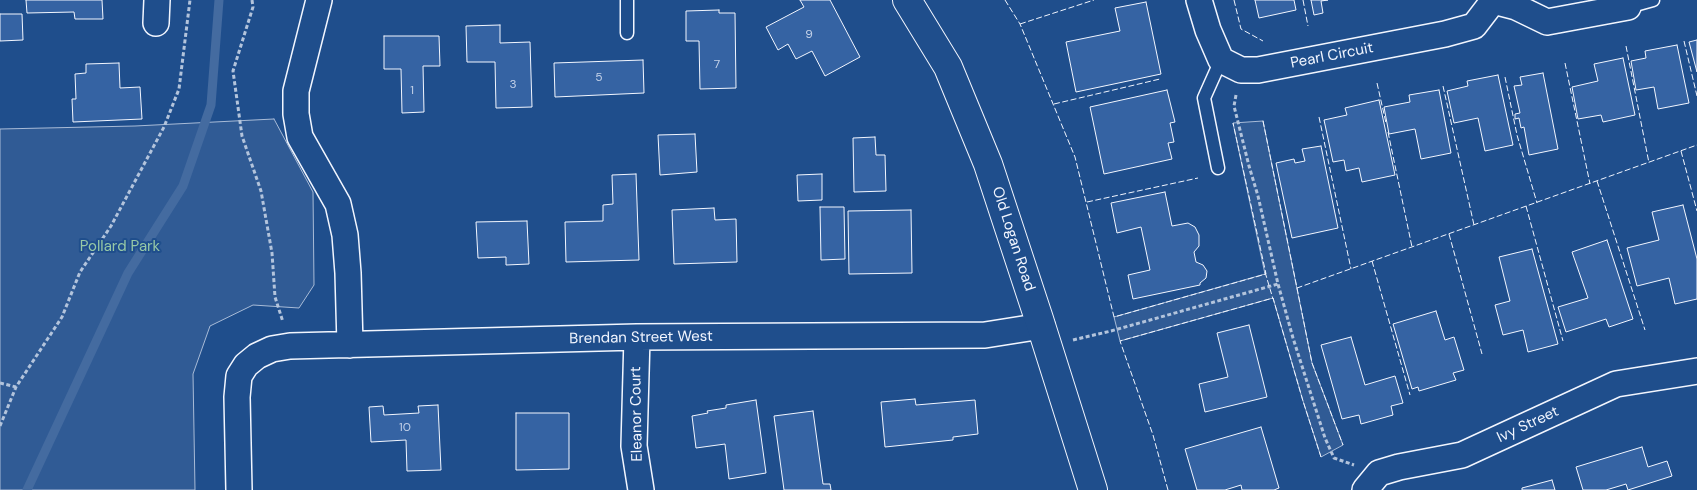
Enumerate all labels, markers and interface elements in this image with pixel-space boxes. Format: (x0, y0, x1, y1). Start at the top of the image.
house number: 9 (805, 28, 813, 42)
street label: Pearl Circuit (1289, 39, 1375, 73)
house number: 7 (714, 58, 720, 72)
house number: 5 (595, 71, 603, 85)
house number: 3 (509, 78, 517, 92)
house number: 1 (410, 84, 414, 98)
street label: Old Logan Road (988, 185, 1038, 293)
park label: Pollard Park (80, 238, 160, 256)
street label: Brendan Street West (569, 328, 713, 348)
street label: Eleanor Court (627, 366, 647, 462)
street label: Ivy Street (1494, 403, 1562, 447)
house number: 10 (399, 421, 411, 435)

